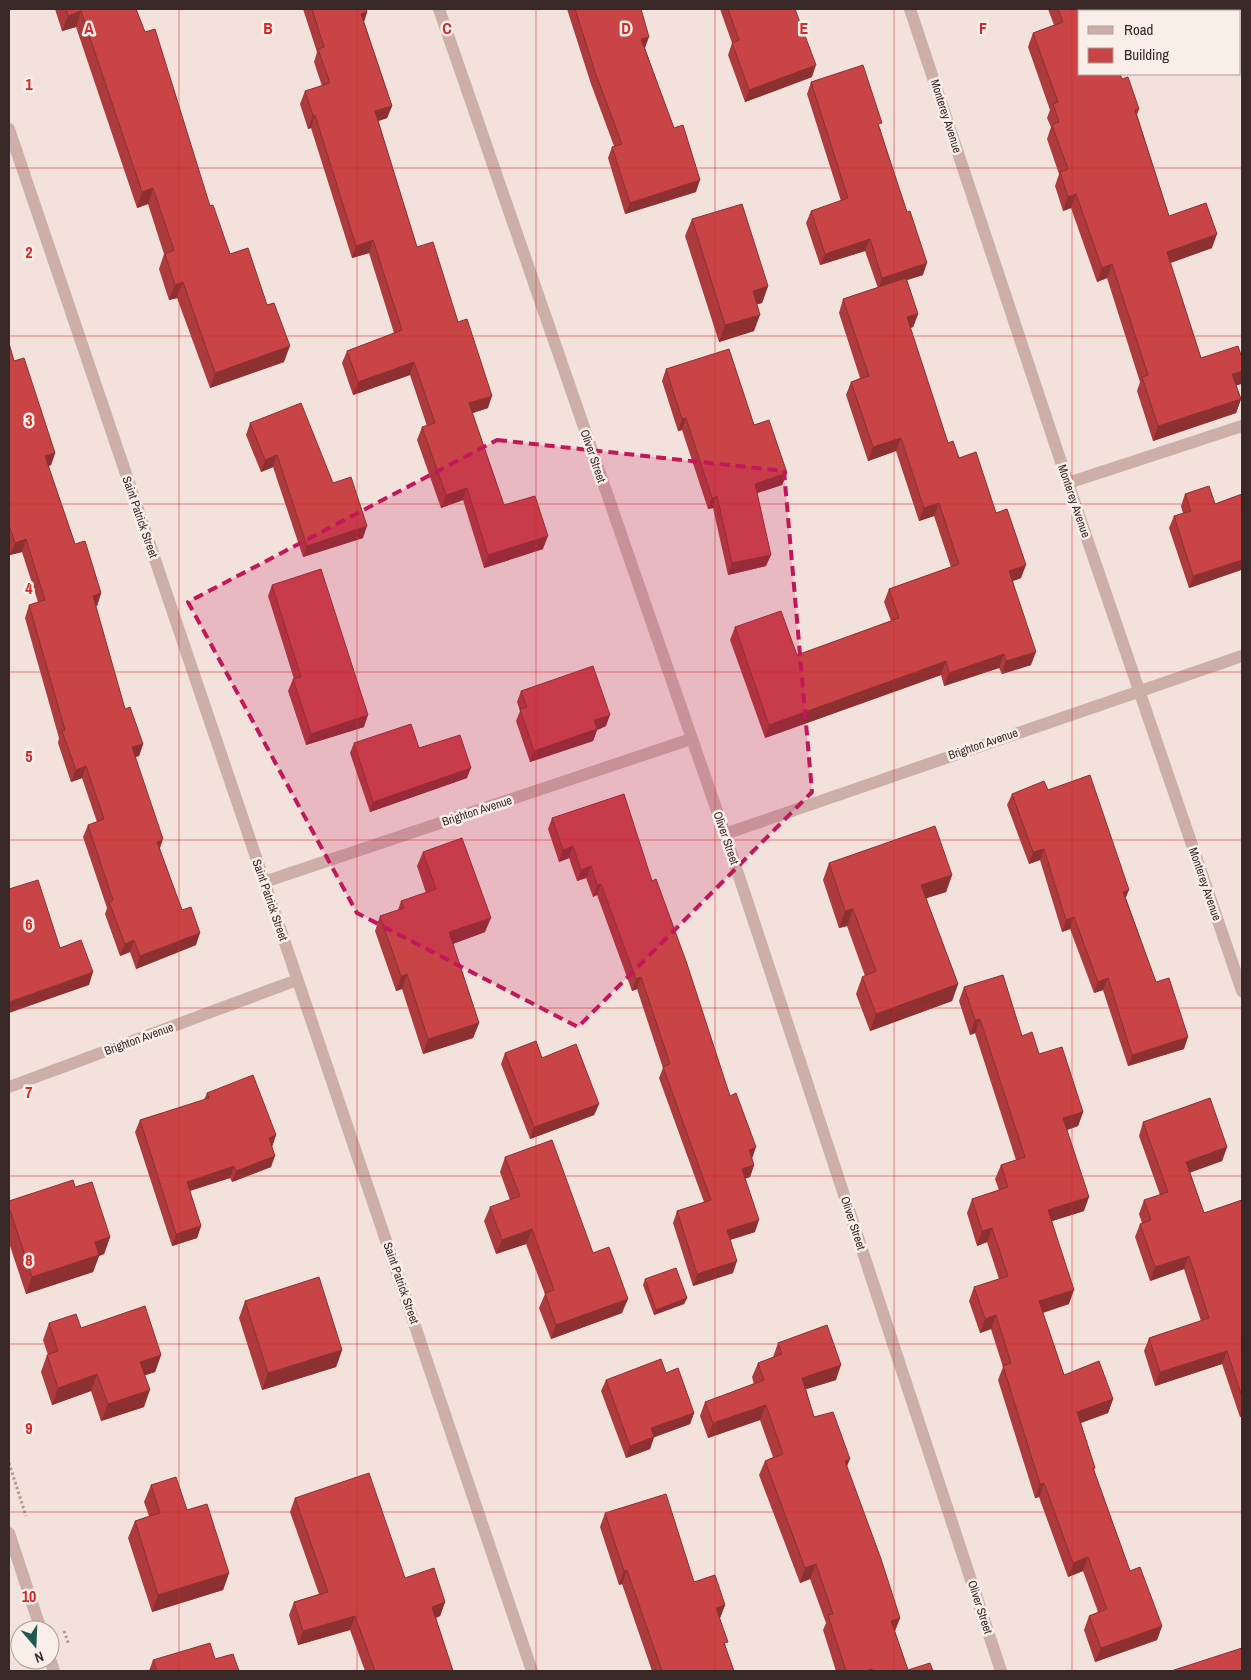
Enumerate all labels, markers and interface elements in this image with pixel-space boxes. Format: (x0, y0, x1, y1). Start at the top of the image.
legend (1078, 10, 1241, 75)
text: A (84, 17, 94, 39)
text: B (263, 17, 273, 39)
text: C (442, 17, 452, 39)
text: D (621, 17, 631, 39)
text: E (800, 17, 809, 39)
text: F (979, 17, 987, 39)
text: Road (1124, 19, 1153, 40)
text: Building (1124, 44, 1169, 65)
text: 1 (25, 73, 33, 95)
street label: Monterey Avenue (927, 77, 965, 155)
text: 2 (25, 241, 33, 263)
text: 3 (25, 409, 33, 431)
street label: Oliver Street (576, 427, 610, 485)
street label: Monterey Avenue (1054, 462, 1094, 540)
street label: Saint Patrick Street (119, 474, 162, 560)
text: 4 (25, 577, 33, 599)
street label: Brighton Avenue (946, 725, 1020, 763)
text: 5 (25, 745, 33, 767)
street label: Brighton Avenue (440, 792, 514, 830)
street label: Oliver Street (709, 809, 743, 867)
street label: Monterey Avenue (1185, 845, 1225, 923)
street label: Saint Patrick Street (249, 857, 292, 943)
text: 6 (25, 913, 33, 935)
street label: Brighton Avenue (102, 1019, 176, 1059)
text: 7 (25, 1081, 33, 1103)
street label: Oliver Street (837, 1194, 869, 1252)
street label: Saint Patrick Street (380, 1240, 423, 1326)
text: 8 (25, 1249, 33, 1271)
text: 9 (25, 1417, 33, 1439)
street label: Oliver Street (964, 1578, 996, 1636)
text: 10 (22, 1585, 36, 1607)
north arrow (10, 1620, 60, 1670)
text: N (32, 1647, 46, 1667)

